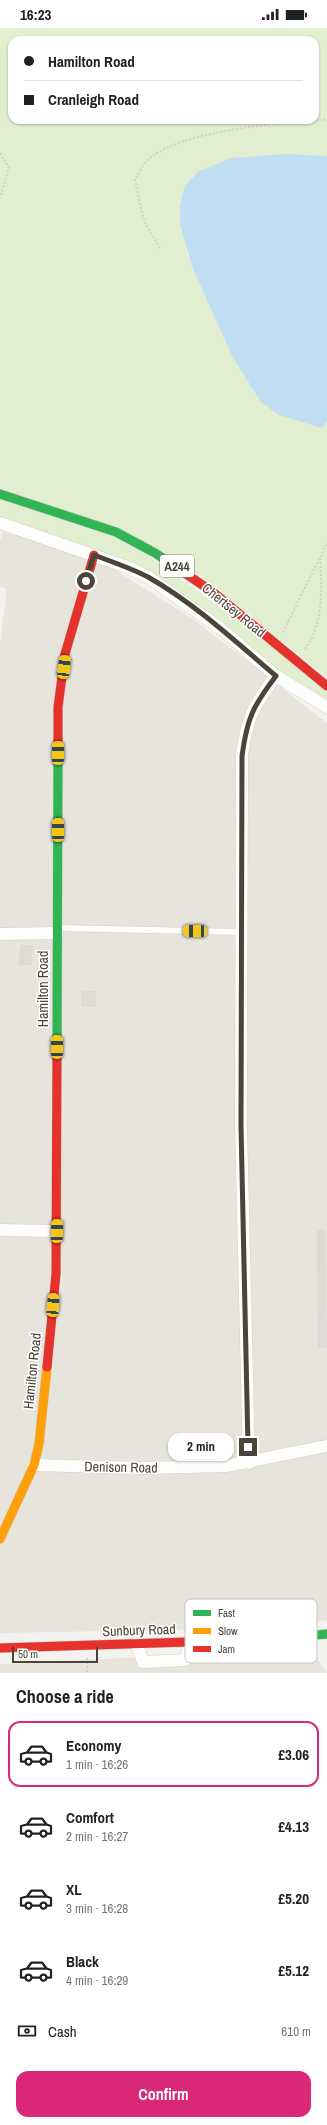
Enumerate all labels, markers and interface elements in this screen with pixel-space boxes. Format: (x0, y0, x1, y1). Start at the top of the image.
text: 16:23 (20, 4, 51, 25)
text: Hamilton Road (48, 51, 135, 72)
text: Cranleigh Road (48, 89, 139, 110)
road number: A244 (160, 555, 194, 577)
route start (77, 572, 95, 590)
street label: Chertsey Road (199, 579, 269, 641)
car (57, 654, 71, 680)
car (52, 741, 64, 765)
car (52, 818, 64, 842)
car (183, 925, 207, 937)
street label: Hamilton Road (34, 951, 52, 1027)
car (51, 1035, 63, 1059)
car (51, 1219, 63, 1243)
car (46, 1293, 60, 1317)
street label: Hamilton Road (19, 1332, 45, 1410)
callout: 2 min (168, 1433, 234, 1461)
text: 2 min (187, 1438, 215, 1455)
route end (239, 1438, 257, 1456)
street label: Denison Road (84, 1457, 158, 1477)
legend (185, 1599, 317, 1663)
text: Fast (218, 1606, 236, 1620)
street label: Sunbury Road (102, 1620, 176, 1640)
text: Slow (218, 1624, 238, 1638)
text: Jam (218, 1642, 235, 1656)
scale bar (12, 1645, 98, 1664)
text: 50 m (18, 1647, 38, 1661)
text: Choose a ride (16, 1684, 114, 1709)
text: Economy (66, 1735, 121, 1756)
icon: car (18, 1736, 54, 1772)
text: £3.06 (278, 1744, 309, 1765)
text: 1 min · 16:26 (66, 1756, 128, 1773)
text: Comfort (66, 1807, 114, 1828)
icon: car (18, 1808, 54, 1844)
text: £4.13 (278, 1816, 309, 1837)
text: 2 min · 16:27 (66, 1828, 128, 1845)
text: XL (66, 1879, 82, 1900)
icon: car (18, 1880, 54, 1916)
text: £5.20 (278, 1888, 309, 1909)
text: 3 min · 16:28 (66, 1900, 128, 1917)
text: Black (66, 1951, 99, 1972)
icon: car (18, 1952, 54, 1988)
text: £5.12 (278, 1960, 309, 1981)
text: 4 min · 16:29 (66, 1972, 128, 1989)
icon: cash (16, 2020, 38, 2042)
text: Cash (48, 2021, 77, 2042)
text: 610 m (281, 2023, 311, 2040)
button: Confirm (16, 2071, 311, 2117)

